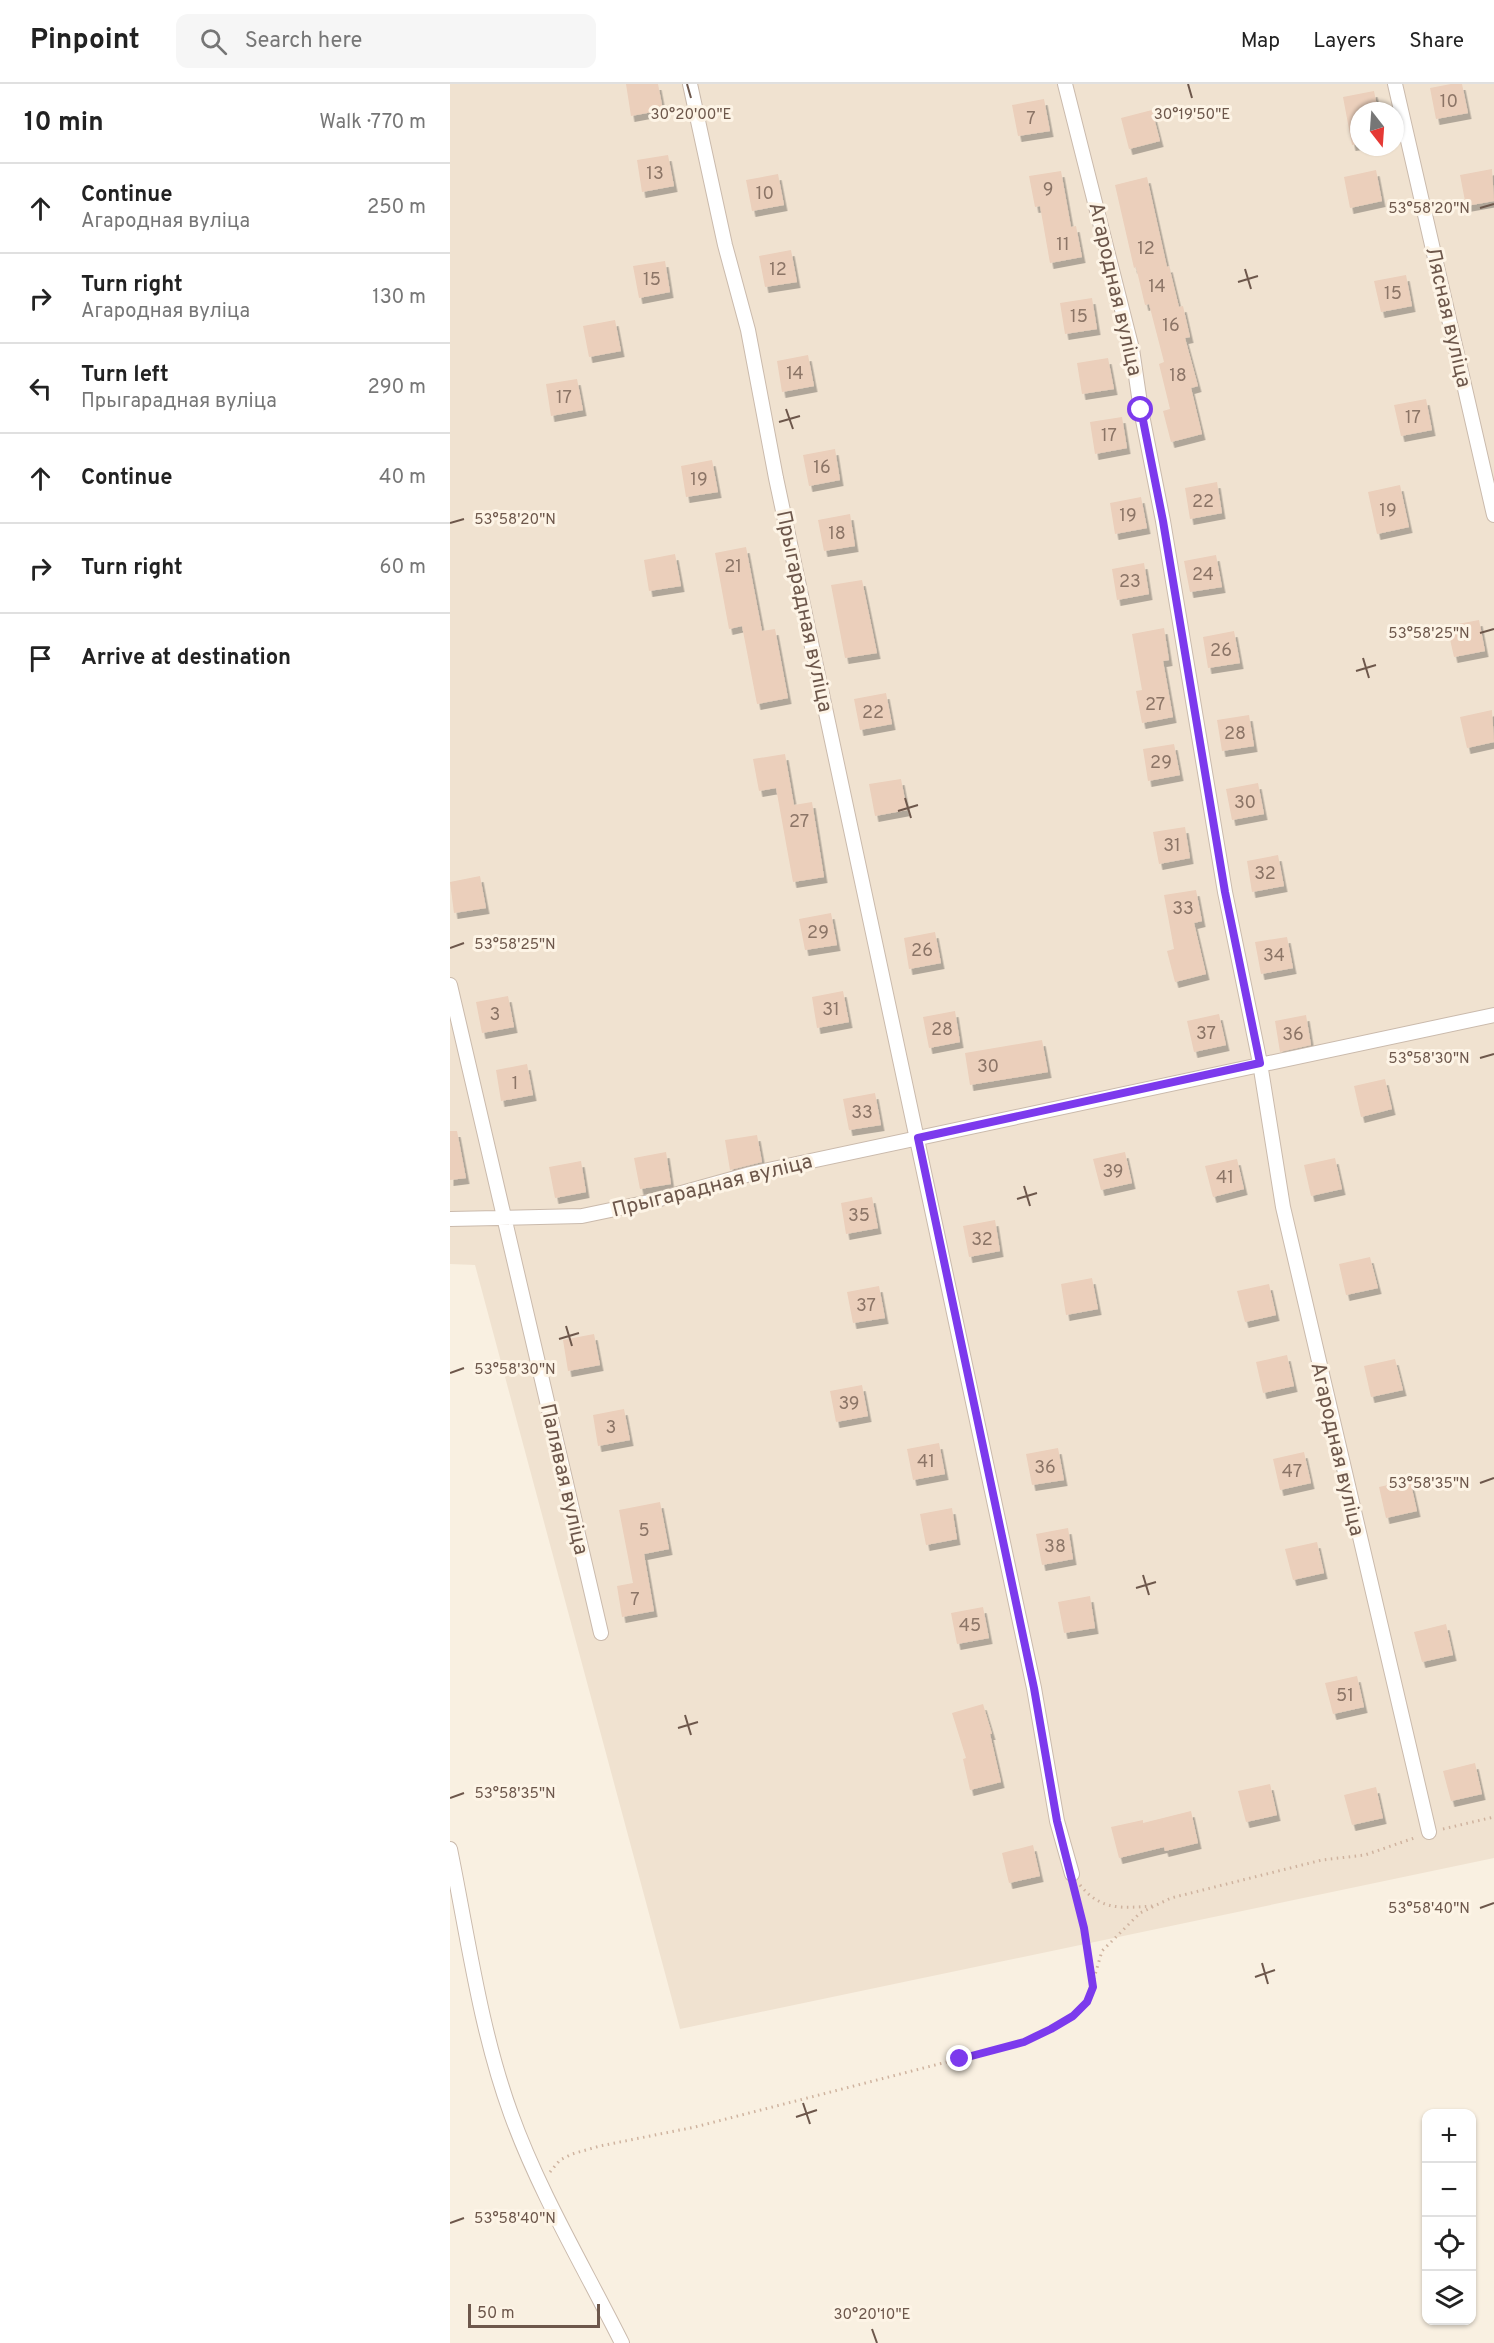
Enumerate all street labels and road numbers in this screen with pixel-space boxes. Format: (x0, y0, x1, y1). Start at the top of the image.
street label: Агародная вуліца (1081, 200, 1148, 379)
street label: Лясная вуліца (1418, 244, 1477, 390)
street label: Прыгарадная вуліца (769, 508, 838, 715)
street label: Прыгарадная вуліца (609, 1148, 815, 1224)
street label: Агародная вуліца (1303, 1360, 1370, 1539)
street label: Палявая вуліца (533, 1401, 594, 1558)

